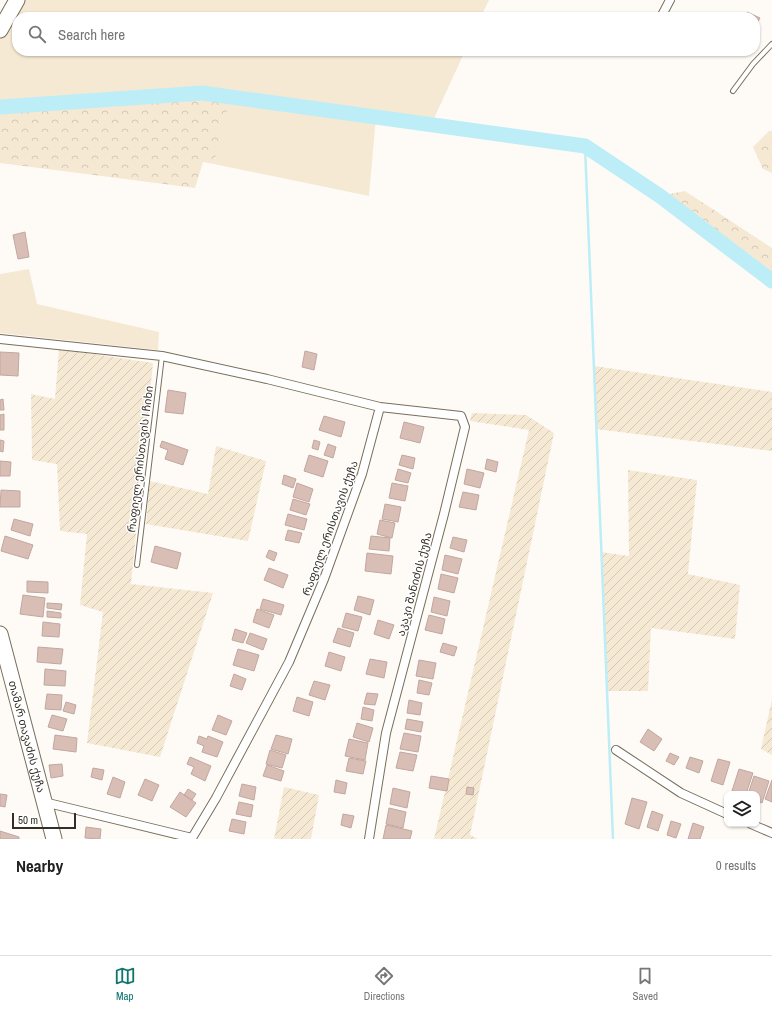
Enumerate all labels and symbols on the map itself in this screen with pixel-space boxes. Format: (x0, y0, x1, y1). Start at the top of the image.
street label: რაფიელ ერისთავის I ჩიხი (124, 385, 156, 533)
street label: რაფიელ ერისთავის ქუჩა (299, 459, 361, 597)
street label: აკაკი შანიძის ქუჩა (393, 531, 435, 637)
street label: თამარ თავაძის ქუჩა (6, 679, 48, 794)
scale bar (12, 811, 76, 830)

